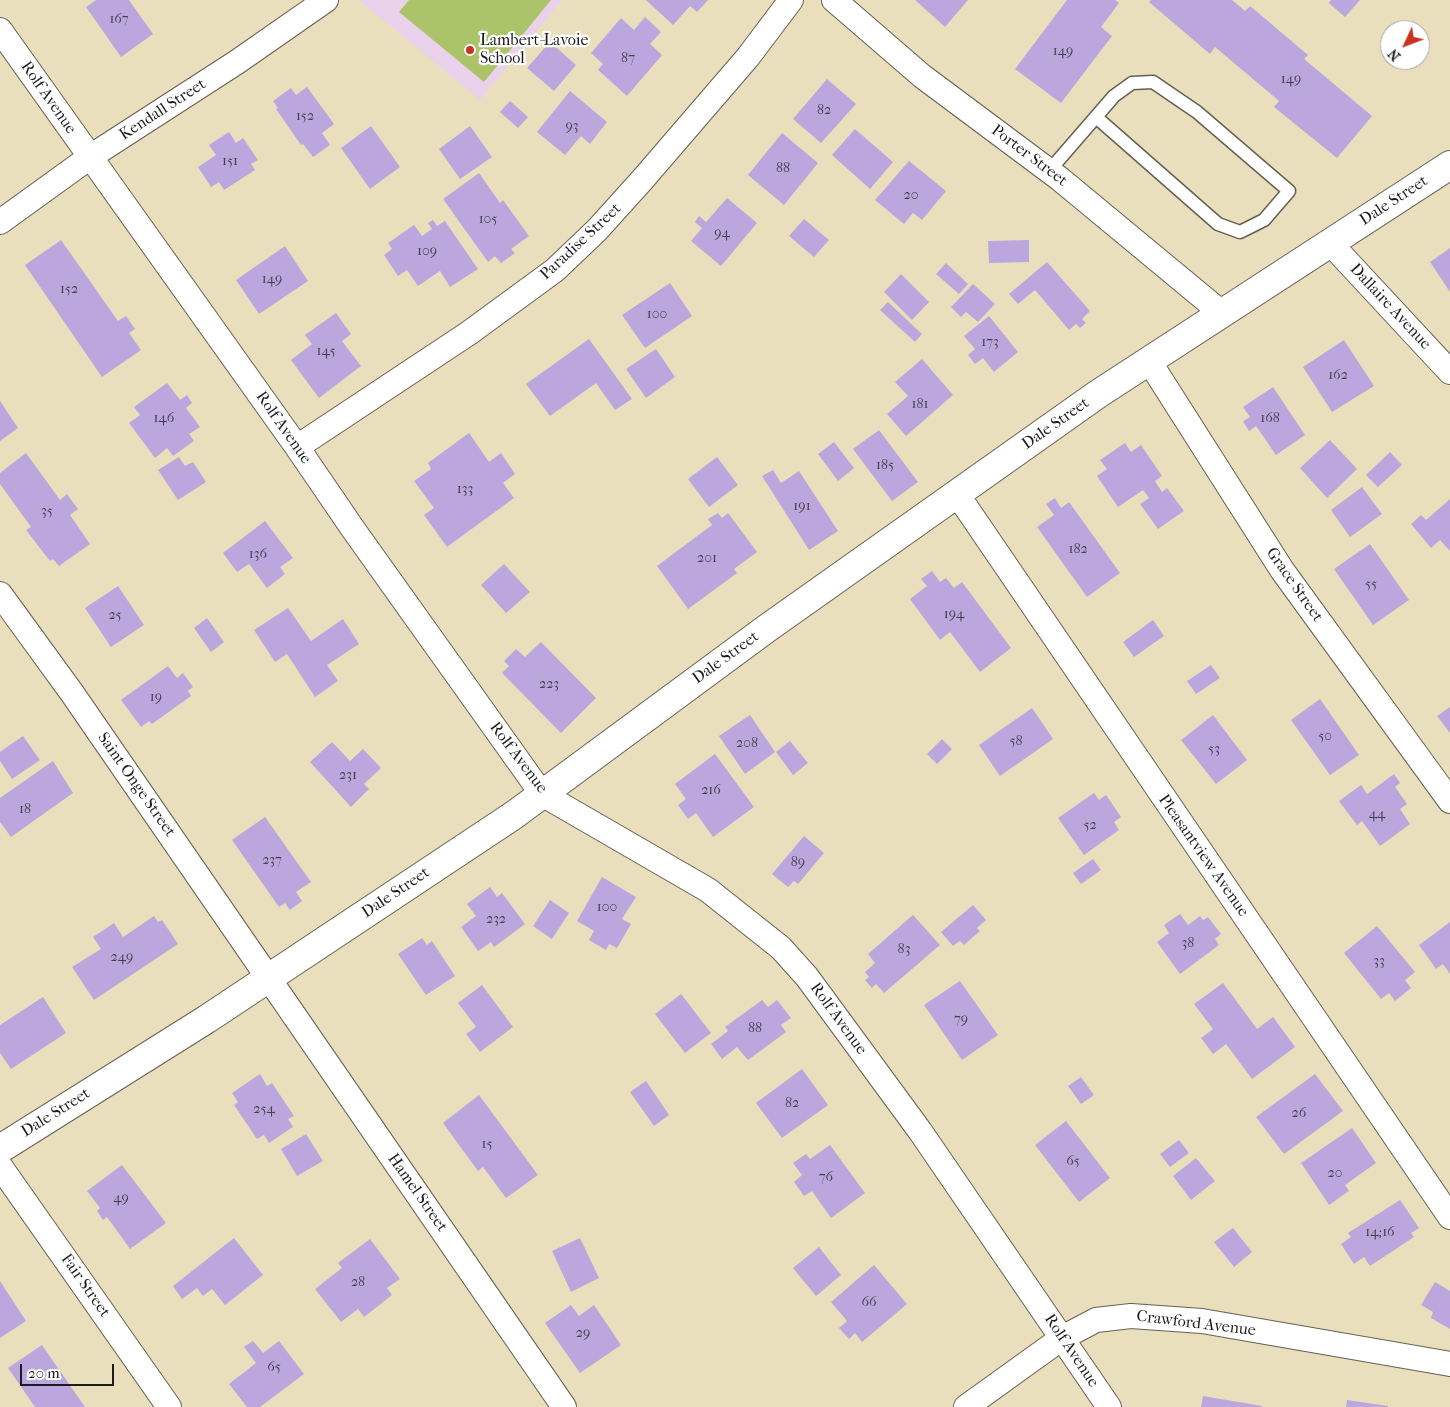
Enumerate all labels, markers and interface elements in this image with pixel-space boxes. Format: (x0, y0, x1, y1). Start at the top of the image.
house number: 167 (109, 12, 129, 28)
north arrow (1380, 20, 1430, 70)
place label: Lambert-Lavoie School (480, 31, 588, 69)
marker: Lambert-Lavoie School (464, 44, 476, 56)
house number: 149 (1053, 44, 1073, 60)
text: N (1385, 45, 1404, 65)
house number: 87 (621, 51, 635, 67)
street label: Rolf Avenue (16, 58, 80, 138)
house number: 149 (1281, 72, 1301, 88)
street label: Kendall Street (116, 75, 210, 145)
house number: 82 (817, 103, 831, 119)
house number: 152 (296, 109, 314, 125)
house number: 93 (565, 119, 579, 135)
street label: Porter Street (987, 121, 1071, 191)
house number: 151 (222, 154, 238, 170)
house number: 88 (776, 161, 790, 177)
street label: Dale Street (1356, 172, 1432, 230)
house number: 20 (904, 188, 918, 204)
street label: Paradise Street (536, 200, 626, 284)
house number: 105 (479, 212, 497, 228)
house number: 94 (714, 226, 730, 242)
house number: 109 (417, 244, 437, 260)
street label: Dallaire Avenue (1345, 260, 1435, 354)
house number: 149 (262, 272, 282, 288)
house number: 152 (60, 282, 78, 298)
house number: 100 (647, 307, 667, 323)
house number: 173 (981, 335, 999, 351)
house number: 145 (317, 344, 335, 360)
house number: 162 (1328, 368, 1348, 384)
street label: Rolf Avenue (251, 388, 315, 468)
street label: Dale Street (1019, 394, 1093, 454)
house number: 181 (911, 397, 929, 413)
house number: 146 (154, 411, 174, 427)
house number: 168 (1260, 411, 1280, 427)
house number: 185 (876, 458, 894, 474)
house number: 133 (457, 482, 473, 498)
house number: 191 (793, 499, 811, 515)
house number: 35 (41, 504, 53, 520)
house number: 182 (1068, 542, 1088, 558)
street label: Grace Street (1261, 544, 1327, 626)
house number: 136 (249, 547, 267, 563)
house number: 201 (697, 551, 717, 567)
house number: 55 (1365, 577, 1377, 593)
house number: 194 (944, 607, 964, 623)
house number: 25 (108, 608, 122, 624)
street label: Dale Street (689, 627, 763, 689)
house number: 223 (539, 677, 559, 693)
house number: 19 (150, 690, 162, 706)
street label: Rolf Avenue (485, 719, 551, 797)
street label: Saint Onge Street (93, 729, 179, 841)
house number: 50 (1318, 729, 1332, 745)
house number: 58 (1009, 734, 1023, 750)
house number: 208 (736, 736, 758, 752)
house number: 53 (1208, 742, 1220, 758)
house number: 231 (339, 768, 357, 784)
house number: 216 (701, 783, 721, 799)
street label: Pleasantview Avenue (1154, 791, 1252, 921)
house number: 18 (19, 802, 31, 818)
house number: 44 (1369, 807, 1385, 823)
house number: 52 (1083, 818, 1097, 834)
house number: 237 (262, 853, 282, 869)
house number: 89 (791, 855, 805, 871)
street label: Dale Street (359, 863, 433, 923)
house number: 100 (597, 900, 617, 916)
house number: 232 (486, 912, 506, 928)
house number: 38 (1182, 936, 1194, 952)
house number: 83 (898, 942, 910, 958)
house number: 249 (111, 950, 133, 966)
house number: 33 (1373, 954, 1385, 970)
street label: Rolf Avenue (806, 979, 870, 1059)
house number: 79 (954, 1012, 968, 1028)
house number: 88 (748, 1021, 762, 1037)
street label: Dale Street (18, 1084, 94, 1142)
house number: 82 (785, 1096, 799, 1112)
house number: 254 (253, 1102, 275, 1118)
house number: 26 (1292, 1106, 1306, 1122)
house number: 15 (482, 1137, 492, 1153)
street label: Hamel Street (383, 1150, 451, 1236)
house number: 65 (1066, 1154, 1080, 1170)
house number: 20 (1328, 1166, 1342, 1182)
house number: 76 (819, 1170, 833, 1186)
house number: 49 (113, 1191, 129, 1207)
house number: 14;16 (1365, 1225, 1395, 1241)
street label: Fair Street (56, 1251, 114, 1321)
house number: 28 (351, 1275, 365, 1291)
house number: 66 (861, 1295, 877, 1311)
street label: Crawford Avenue (1135, 1307, 1257, 1341)
street label: Rolf Avenue (1040, 1311, 1102, 1391)
house number: 29 (576, 1326, 590, 1342)
scale bar (22, 1354, 116, 1386)
house number: 65 (267, 1360, 281, 1376)
text: 20 m (28, 1364, 60, 1382)

